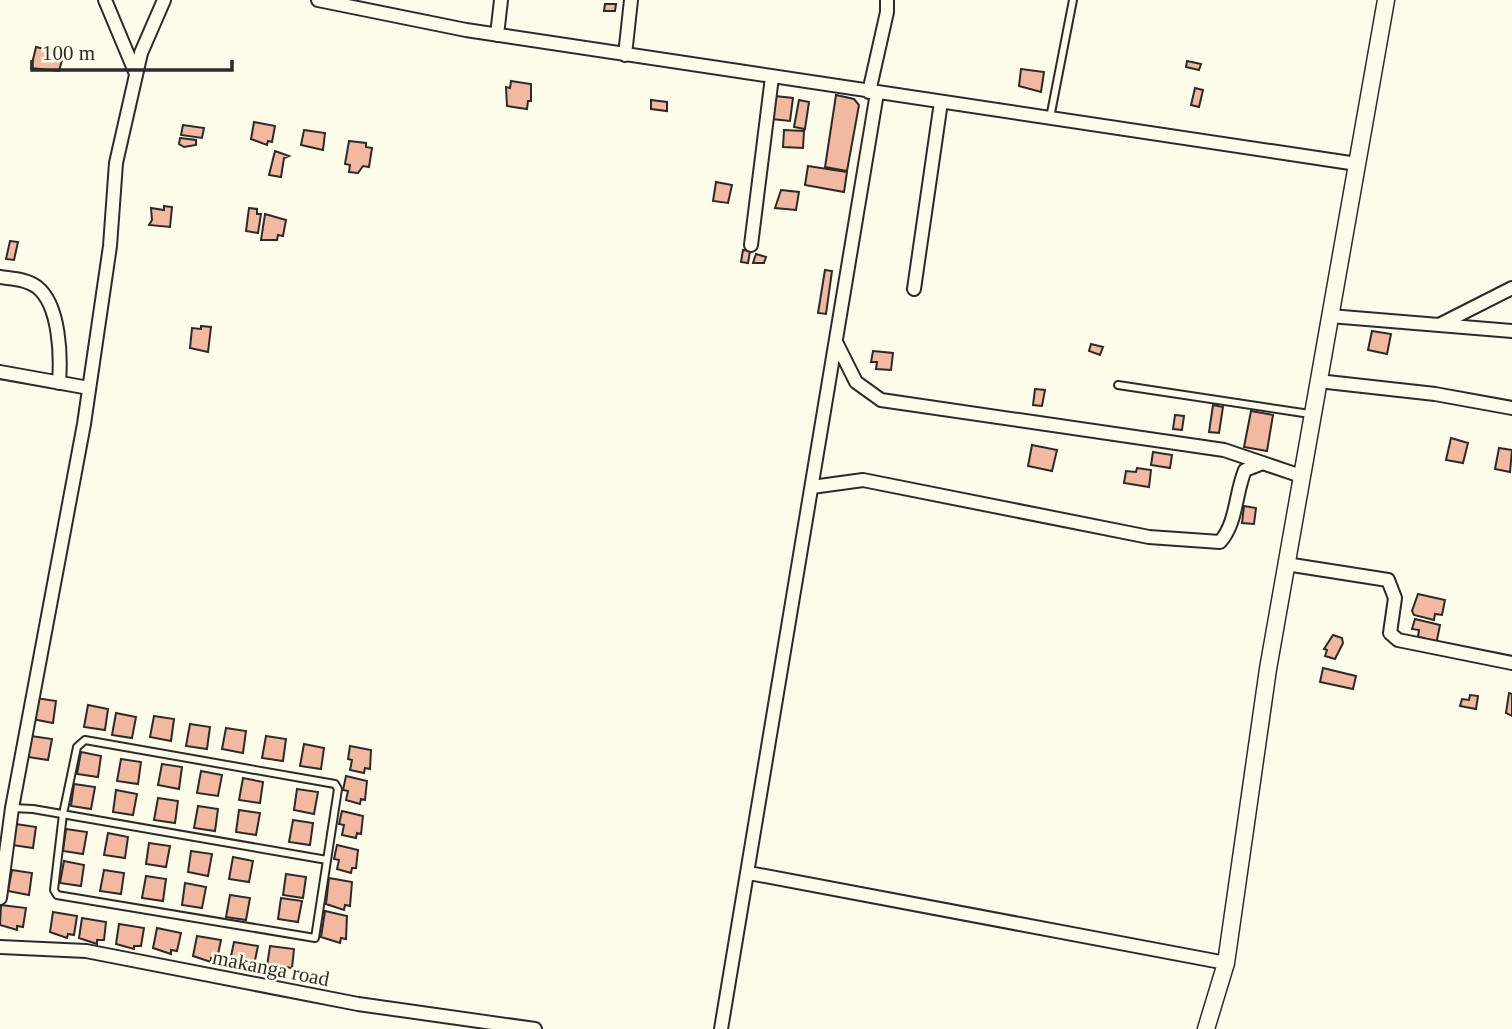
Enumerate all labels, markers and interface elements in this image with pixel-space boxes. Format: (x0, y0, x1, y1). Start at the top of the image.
scale bar (32, 28, 231, 72)
text: 100 m (42, 41, 95, 65)
street label: makanga road (211, 945, 332, 991)

